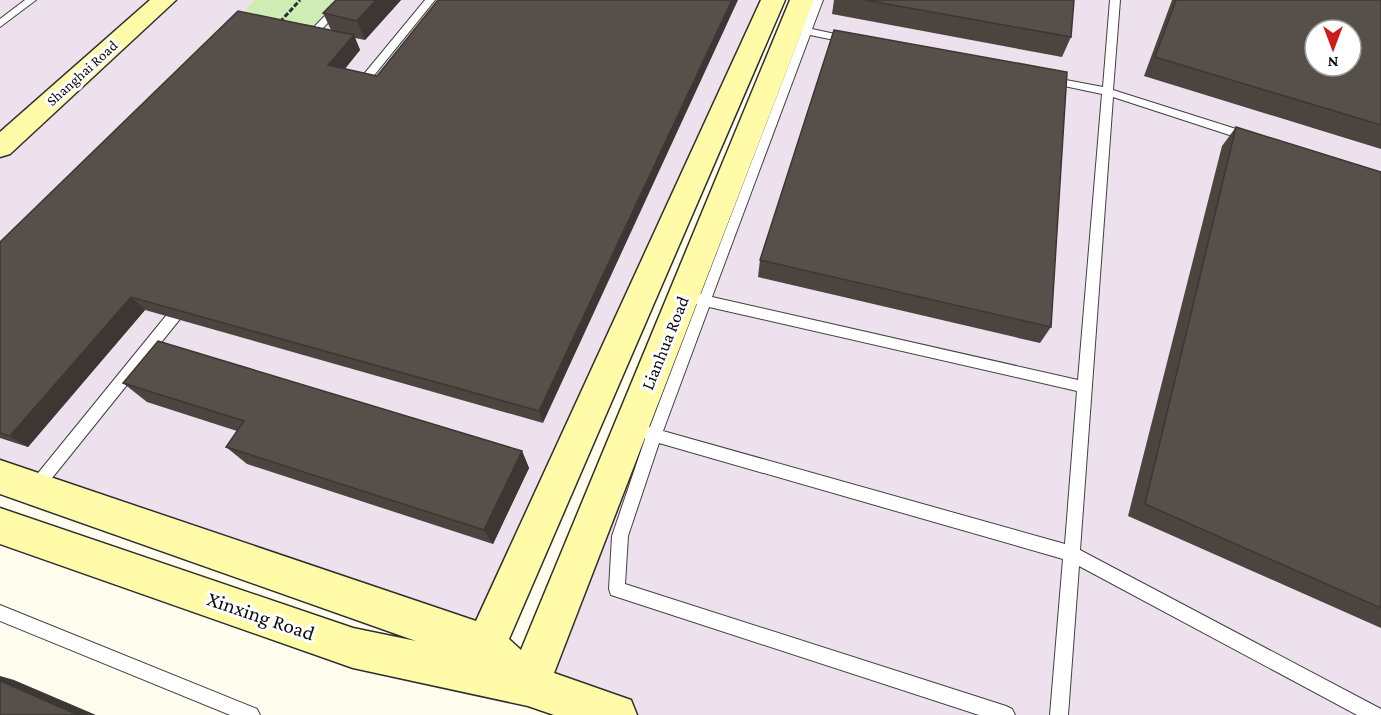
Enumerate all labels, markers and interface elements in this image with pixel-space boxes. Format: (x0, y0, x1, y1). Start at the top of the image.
north arrow (1303, 18, 1363, 78)
street label: Shanghai Road (43, 37, 121, 110)
text: N (1327, 54, 1338, 71)
street label: Lianhua Road (637, 293, 693, 393)
street label: Xinxing Road (204, 586, 318, 646)

